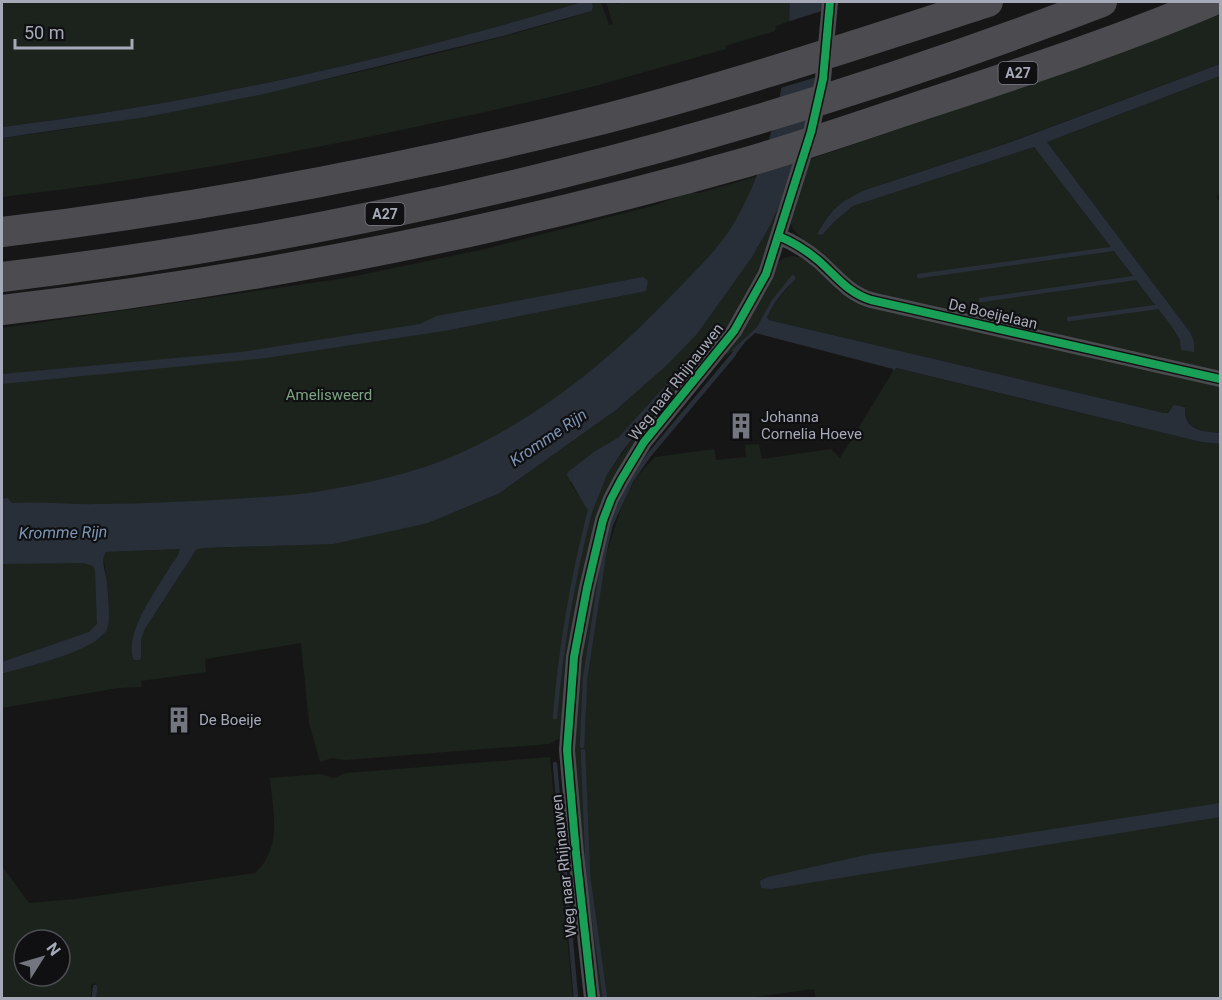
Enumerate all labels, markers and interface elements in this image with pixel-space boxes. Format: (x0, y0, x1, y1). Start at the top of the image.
scale bar (15, 12, 132, 50)
text: 50 m (24, 22, 64, 43)
road number: A27 (998, 62, 1038, 84)
road number: A27 (366, 203, 404, 225)
street label: De Boeijelaan (947, 295, 1039, 333)
street label: Weg naar Rhijnauwen (625, 320, 727, 444)
park label: Amelisweerd (286, 386, 372, 404)
water label: Kromme Rijn (506, 405, 590, 470)
place label: Johanna Cornelia Hoeve (761, 408, 862, 443)
building icon: Johanna Cornelia Hoeve (726, 411, 756, 441)
water label: Kromme Rijn (19, 522, 108, 543)
building icon: De Boeije (164, 705, 194, 735)
place label: De Boeije (199, 711, 262, 729)
street label: Weg naar Rhijnauwen (548, 794, 580, 938)
north arrow (12, 928, 72, 988)
text: N (43, 939, 65, 960)

